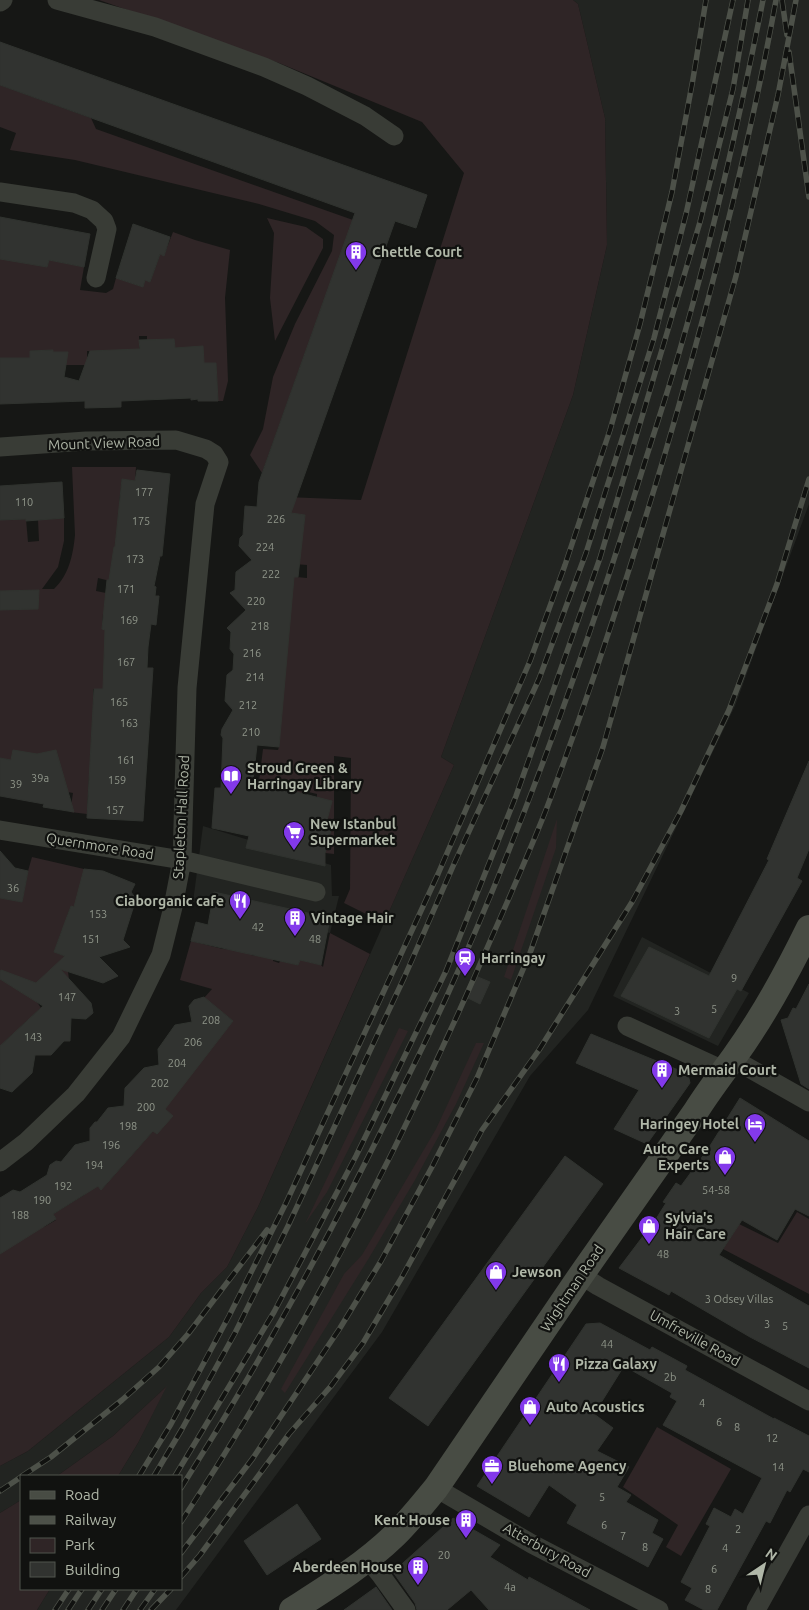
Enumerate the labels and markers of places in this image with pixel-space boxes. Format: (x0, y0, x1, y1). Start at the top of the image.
building icon: Chettle Court (344, 240, 368, 271)
place label: Chettle Court (372, 244, 462, 260)
place label: Stroud Green & Harringay Library (247, 760, 362, 792)
library icon: Stroud Green & Harringay Library (219, 764, 243, 795)
place label: New Istanbul Supermarket (310, 816, 396, 848)
supermarket icon: New Istanbul Supermarket (282, 820, 306, 851)
restaurant icon: Ciaborganic cafe (228, 889, 252, 920)
place label: Ciaborganic cafe (115, 893, 224, 909)
building icon: Vintage Hair (283, 906, 307, 937)
place label: Vintage Hair (311, 910, 394, 926)
station icon: Harringay (453, 946, 477, 977)
place label: Harringay (481, 950, 546, 966)
building icon: Mermaid Court (650, 1058, 674, 1089)
place label: Mermaid Court (678, 1062, 777, 1078)
hotel icon: Haringey Hotel (743, 1112, 767, 1143)
place label: Haringey Hotel (640, 1116, 739, 1132)
place label: Auto Care Experts (643, 1141, 709, 1173)
shop icon: Auto Care Experts (713, 1145, 737, 1176)
place label: Sylvia's Hair Care (665, 1210, 726, 1242)
shop icon: Sylvia's Hair Care (637, 1214, 661, 1245)
shop icon: Jewson (484, 1260, 508, 1291)
place label: Jewson (512, 1264, 562, 1280)
restaurant icon: Pizza Galaxy (547, 1352, 571, 1383)
place label: Pizza Galaxy (575, 1356, 657, 1372)
shop icon: Auto Acoustics (518, 1395, 542, 1426)
place label: Auto Acoustics (546, 1399, 645, 1415)
office icon: Bluehome Agency (480, 1454, 504, 1485)
place label: Bluehome Agency (508, 1458, 627, 1474)
building icon: Kent House (454, 1508, 478, 1539)
place label: Kent House (374, 1512, 450, 1528)
building icon: Aberdeen House (406, 1555, 430, 1586)
place label: Aberdeen House (293, 1559, 402, 1575)

